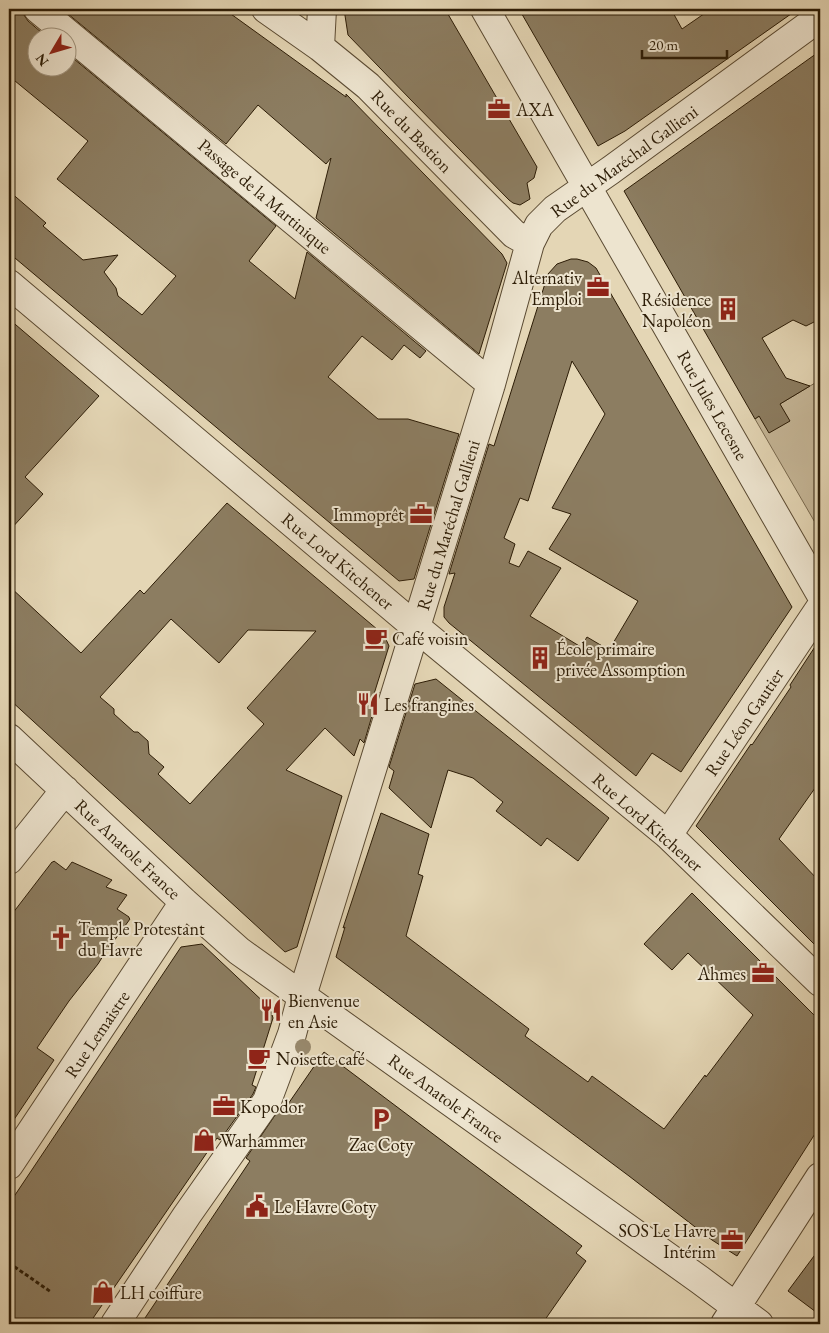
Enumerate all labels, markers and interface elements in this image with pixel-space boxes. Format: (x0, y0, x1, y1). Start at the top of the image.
north arrow (28, 28, 78, 78)
scale bar (642, 28, 726, 60)
text: 20 m (649, 35, 678, 54)
text: N (31, 49, 52, 70)
street label: Rue du Bastion (367, 84, 458, 178)
office icon: AXA (486, 96, 512, 122)
place label: AXA (515, 98, 554, 121)
street label: Rue du Maréchal Gallieni (546, 99, 703, 222)
street label: Passage de la Martinique (194, 133, 336, 259)
place label: Alternativ Emploi (511, 266, 583, 310)
office icon: Alternativ Emploi (585, 274, 611, 300)
place label: Résidence Napoléon (641, 288, 711, 332)
building icon: Résidence Napoléon (715, 296, 741, 322)
street label: Rue Jules Lecesne (672, 346, 754, 464)
street label: Rue du Maréchal Gallieni (411, 436, 485, 613)
office icon: Immoprêt (408, 501, 434, 527)
place label: Immoprêt (333, 503, 404, 526)
street label: Rue Lord Kitchener (277, 507, 399, 615)
cafe icon: Café voisin (363, 625, 389, 651)
place label: Café voisin (392, 627, 469, 650)
place label: École primaire privée Assomption (556, 637, 686, 681)
building icon: École primaire privée Assomption (527, 645, 553, 671)
street label: Rue Léon Gautier (699, 664, 789, 780)
restaurant icon: Les frangines (355, 691, 381, 717)
place label: Les frangines (384, 693, 474, 716)
street label: Rue Lord Kitchener (588, 768, 708, 876)
street label: Rue Anatole France (70, 794, 186, 904)
place label: Temple Protestant du Havre (78, 917, 205, 961)
church icon: Temple Protestant du Havre (48, 925, 74, 951)
office icon: Ahmes (750, 960, 776, 986)
place label: Ahmes (696, 962, 746, 985)
street label: Rue Lemaistre (59, 986, 135, 1082)
place label: Bienvenue en Asie (288, 989, 360, 1033)
restaurant icon: Bienvenue en Asie (258, 997, 284, 1023)
cafe icon: Noisette café (246, 1045, 272, 1071)
place label: Noisette café (276, 1047, 365, 1070)
street label: Rue Anatole France (384, 1048, 508, 1148)
office icon: Kopodor (211, 1093, 237, 1119)
place label: Kopodor (240, 1095, 303, 1118)
parking icon: Zac Coty (368, 1106, 394, 1132)
shop icon: Warhammer (191, 1127, 217, 1153)
place label: Warhammer (220, 1129, 305, 1152)
place label: Zac Coty (349, 1133, 413, 1156)
public building icon: Le Havre Coty (244, 1193, 270, 1219)
place label: Le Havre Coty (274, 1195, 376, 1218)
place label: SOS Le Havre Intérim (618, 1219, 716, 1263)
office icon: SOS Le Havre Intérim (719, 1227, 745, 1253)
shop icon: LH coiffure (90, 1279, 116, 1305)
place label: LH coiffure (120, 1281, 202, 1304)

